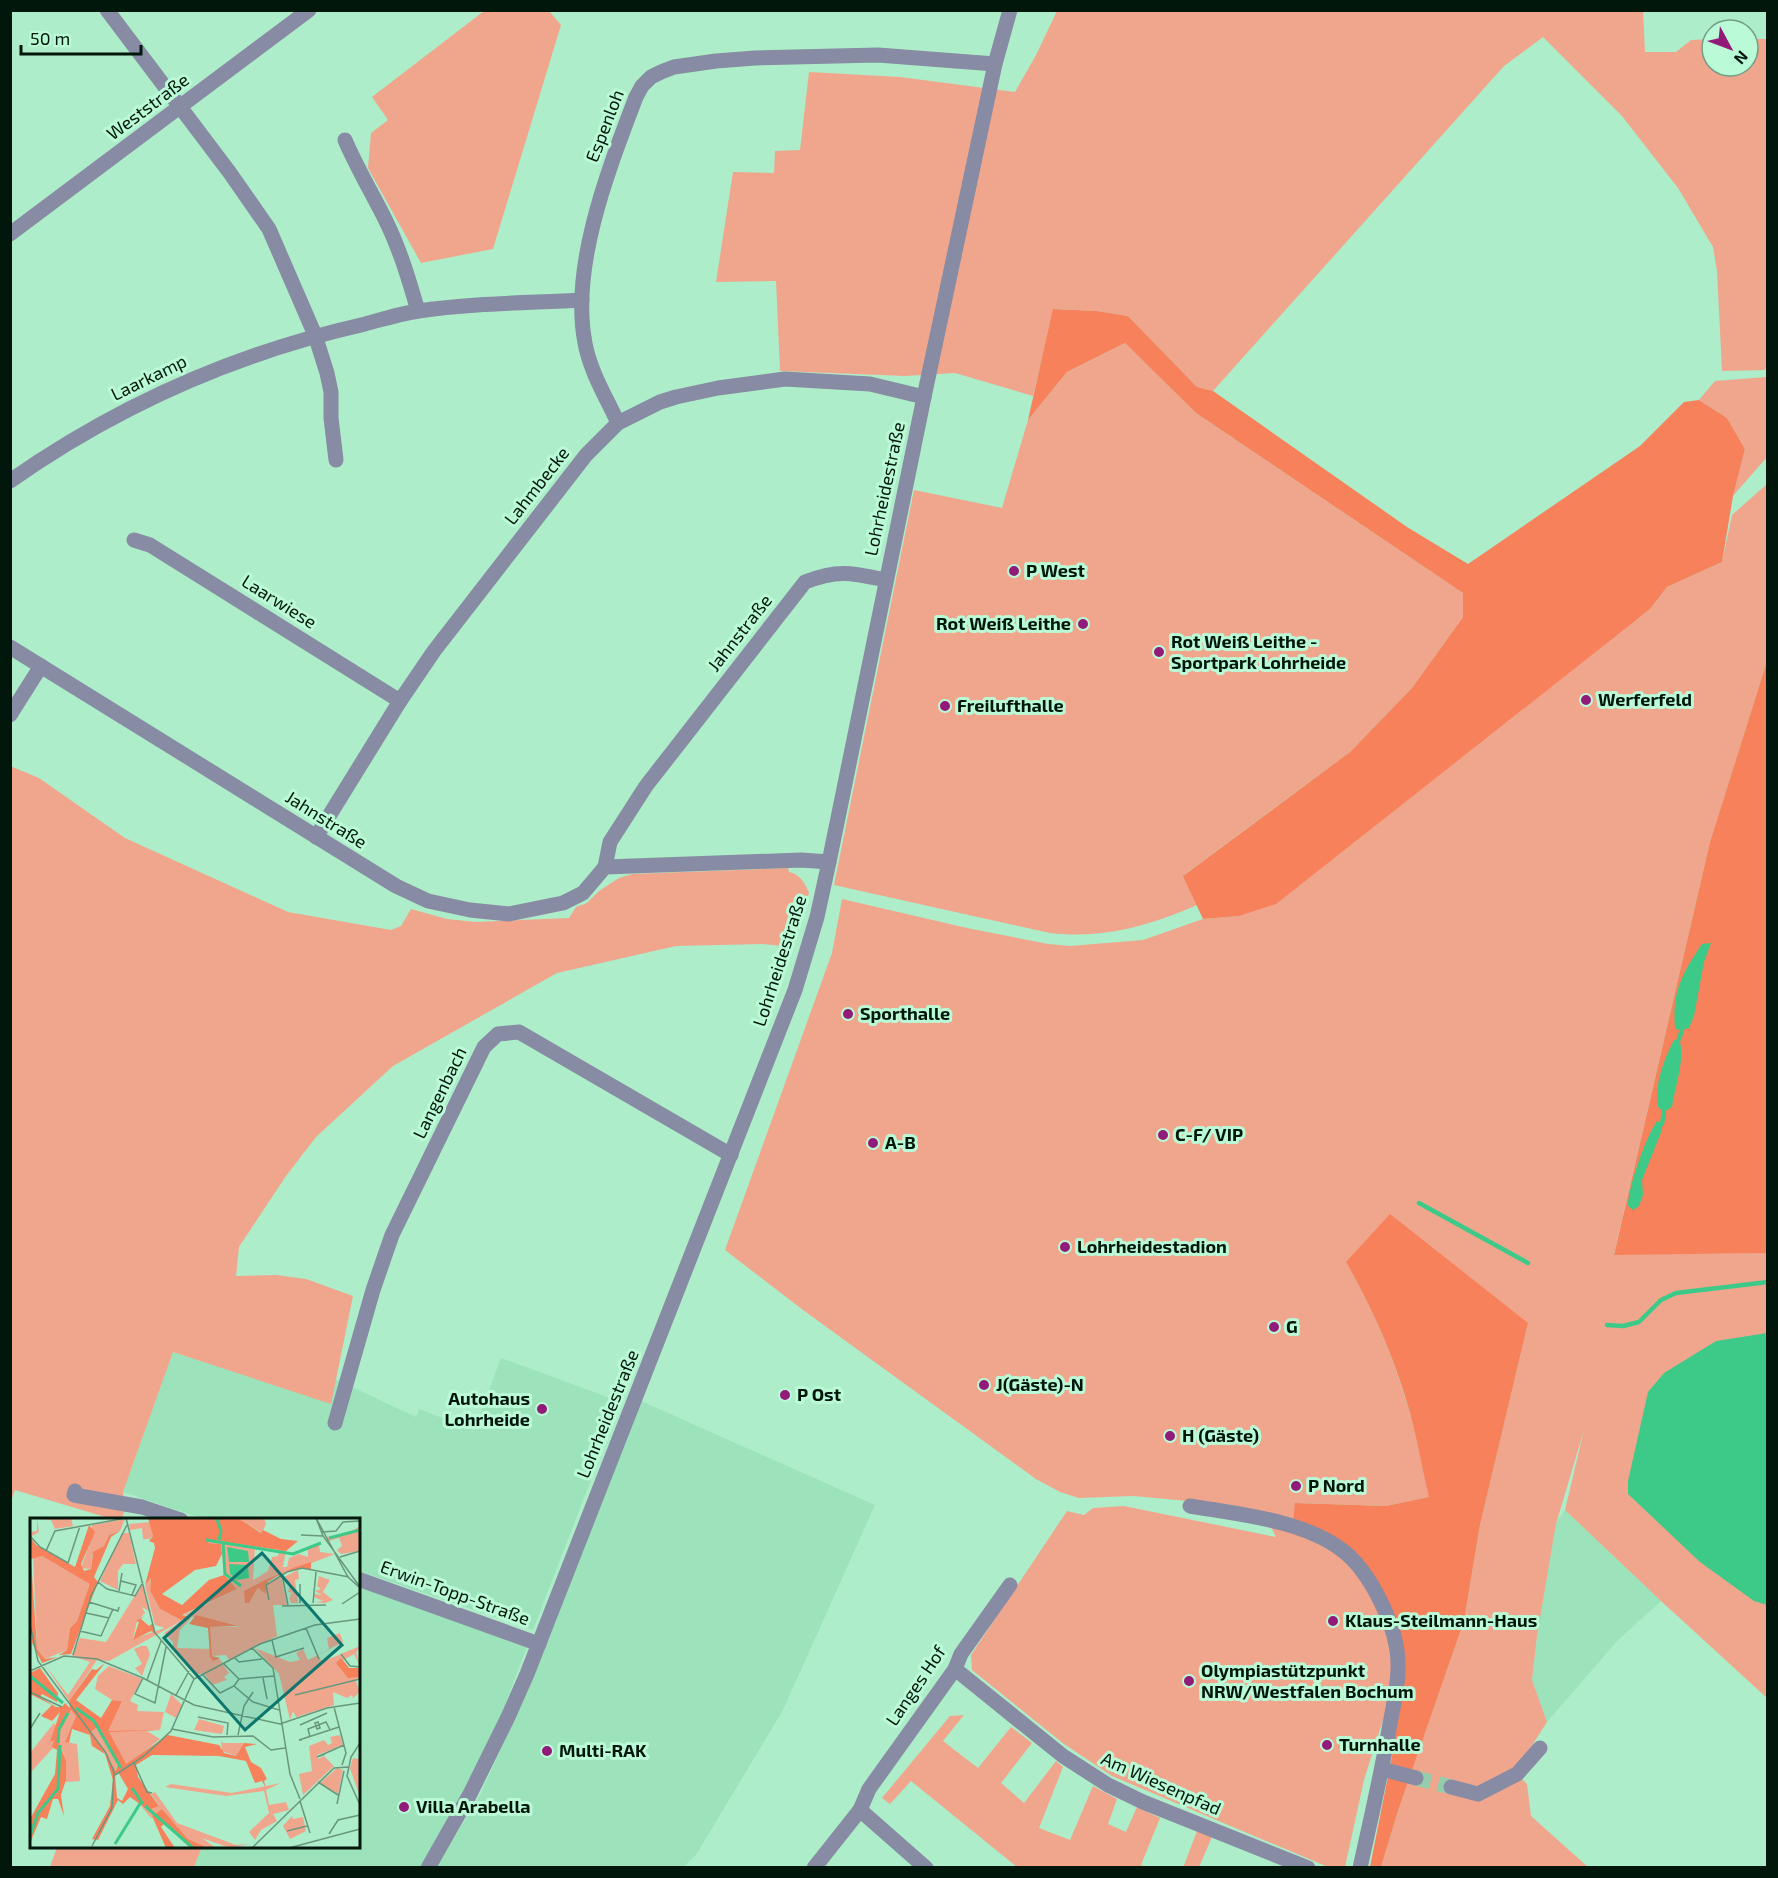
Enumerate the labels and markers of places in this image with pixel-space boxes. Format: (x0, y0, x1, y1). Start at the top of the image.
place label: P West (1026, 559, 1086, 581)
marker: P West (1007, 564, 1021, 578)
place label: Rot Weiß Leithe (936, 612, 1071, 634)
marker: Rot Weiß Leithe (1076, 617, 1090, 631)
place label: Rot Weiß Leithe - Sportpark Lohrheide (1171, 630, 1346, 673)
marker: Rot Weiß Leithe - Sportpark Lohrheide (1152, 645, 1166, 659)
place label: Werferfeld (1598, 688, 1692, 710)
marker: Werferfeld (1579, 693, 1593, 707)
place label: Freilufthalle (957, 694, 1064, 716)
marker: Freilufthalle (938, 699, 952, 713)
place label: Sporthalle (860, 1002, 950, 1024)
marker: Sporthalle (841, 1007, 855, 1021)
place label: C-F/ VIP (1175, 1123, 1243, 1145)
marker: C-F/ VIP (1156, 1128, 1170, 1142)
place label: A-B (885, 1131, 916, 1153)
marker: A-B (866, 1136, 880, 1150)
place label: Lohrheidestadion (1077, 1235, 1227, 1257)
marker: Lohrheidestadion (1058, 1240, 1072, 1254)
place label: G (1286, 1315, 1298, 1337)
marker: G (1267, 1320, 1281, 1334)
place label: J(Gäste)-N (996, 1373, 1084, 1395)
marker: J(Gäste)-N (977, 1378, 991, 1392)
place label: P Ost (797, 1383, 842, 1405)
place label: Autohaus Lohrheide (444, 1387, 530, 1430)
marker: P Ost (778, 1388, 792, 1402)
marker: Autohaus Lohrheide (535, 1402, 549, 1416)
place label: H (Gäste) (1182, 1424, 1259, 1446)
marker: H (Gäste) (1163, 1429, 1177, 1443)
place label: P Nord (1308, 1474, 1365, 1496)
marker: P Nord (1289, 1479, 1303, 1493)
place label: Klaus-Steilmann-Haus (1345, 1609, 1537, 1631)
marker: Klaus-Steilmann-Haus (1326, 1614, 1340, 1628)
place label: Olympiastützpunkt NRW/Westfalen Bochum (1201, 1659, 1414, 1702)
marker: Olympiastützpunkt NRW/Westfalen Bochum (1182, 1674, 1196, 1688)
place label: Turnhalle (1339, 1733, 1421, 1755)
marker: Turnhalle (1320, 1738, 1334, 1752)
place label: Multi-RAK (559, 1739, 647, 1761)
marker: Multi-RAK (540, 1744, 554, 1758)
place label: Villa Arabella (416, 1795, 531, 1817)
marker: Villa Arabella (397, 1800, 411, 1814)

